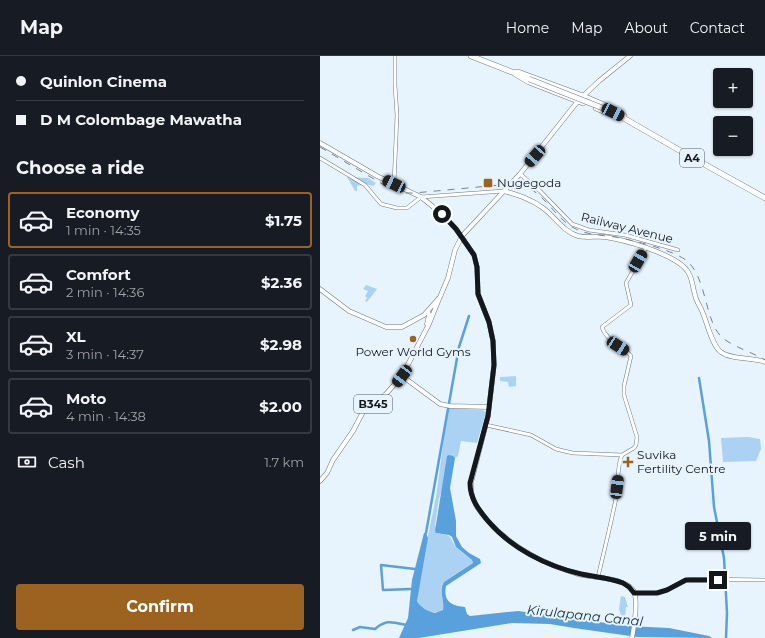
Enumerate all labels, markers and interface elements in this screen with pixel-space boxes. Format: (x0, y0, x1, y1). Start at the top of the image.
text: Map (20, 16, 63, 39)
text: Home (506, 19, 549, 37)
text: Map (571, 19, 602, 37)
text: About (624, 19, 668, 37)
text: Contact (690, 19, 745, 37)
map controls (713, 68, 753, 156)
button: + (713, 68, 753, 108)
text: Quinlon Cinema (40, 72, 167, 91)
car (600, 101, 626, 123)
text: D M Colombage Mawatha (40, 110, 242, 129)
button: − (713, 116, 753, 156)
car (523, 143, 547, 169)
road number: A4 (680, 149, 704, 167)
text: Choose a ride (16, 157, 144, 179)
car (381, 173, 407, 195)
place label: Nugegoda (497, 175, 561, 190)
marker: Nugegoda (482, 177, 494, 189)
icon: car (18, 202, 54, 238)
text: Economy (66, 203, 139, 222)
route start (433, 205, 451, 223)
street label: Railway Avenue (580, 209, 675, 246)
text: $1.75 (265, 211, 302, 230)
text: 1 min · 14:35 (66, 222, 141, 238)
car (627, 248, 649, 274)
icon: car (18, 264, 54, 300)
text: Comfort (66, 265, 131, 284)
text: $2.36 (261, 273, 302, 292)
text: 2 min · 14:36 (66, 284, 144, 300)
icon: car (18, 326, 54, 362)
text: XL (66, 327, 85, 346)
marker: Power World Gyms (408, 334, 418, 344)
car (605, 334, 631, 358)
text: $2.98 (260, 335, 302, 354)
place label: Power World Gyms (355, 344, 471, 359)
text: 3 min · 14:37 (66, 346, 144, 362)
car (390, 363, 414, 389)
icon: car (18, 388, 54, 424)
text: Moto (66, 389, 106, 408)
road number: B345 (354, 395, 392, 413)
text: $2.00 (259, 397, 302, 416)
text: 4 min · 14:38 (66, 408, 146, 424)
place label: Suvika Fertility Centre (637, 447, 726, 476)
icon: cash (16, 451, 38, 473)
text: Cash (48, 453, 85, 472)
text: 1.7 km (264, 454, 304, 470)
marker: Suvika Fertility Centre (622, 456, 634, 468)
car (610, 474, 624, 500)
callout: 5 min (685, 522, 751, 550)
text: 5 min (699, 528, 737, 544)
route end (709, 571, 727, 589)
button: Confirm (16, 584, 304, 630)
water label: Kirulapana Canal (526, 601, 644, 629)

